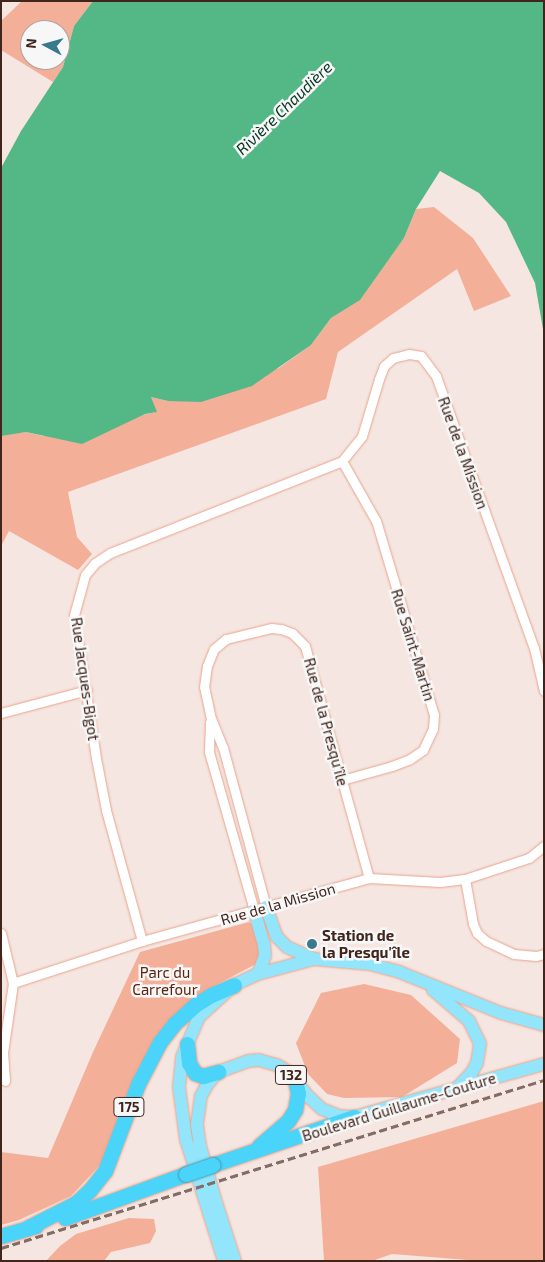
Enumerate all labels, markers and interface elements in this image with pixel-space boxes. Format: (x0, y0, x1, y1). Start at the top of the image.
north arrow (20, 20, 70, 70)
text: N (22, 38, 40, 49)
water label: Rivière Chaudière (232, 57, 336, 159)
street label: Rue de la Mission (434, 394, 492, 512)
street label: Rue Saint-Martin (387, 587, 439, 703)
street label: Rue Jacques-Bigot (67, 616, 103, 742)
street label: Rue de la Presqu'île (300, 656, 352, 788)
street label: Rue de la Mission (219, 879, 337, 929)
place label: Station de la Presqu'île (322, 926, 410, 961)
marker: Station de la Presqu'île (306, 938, 318, 950)
park label: Parc du Carrefour (132, 963, 198, 998)
road number: 132 (275, 1064, 307, 1086)
street label: Boulevard Guillaume-Couture (300, 1069, 498, 1145)
road number: 175 (113, 1096, 145, 1118)

